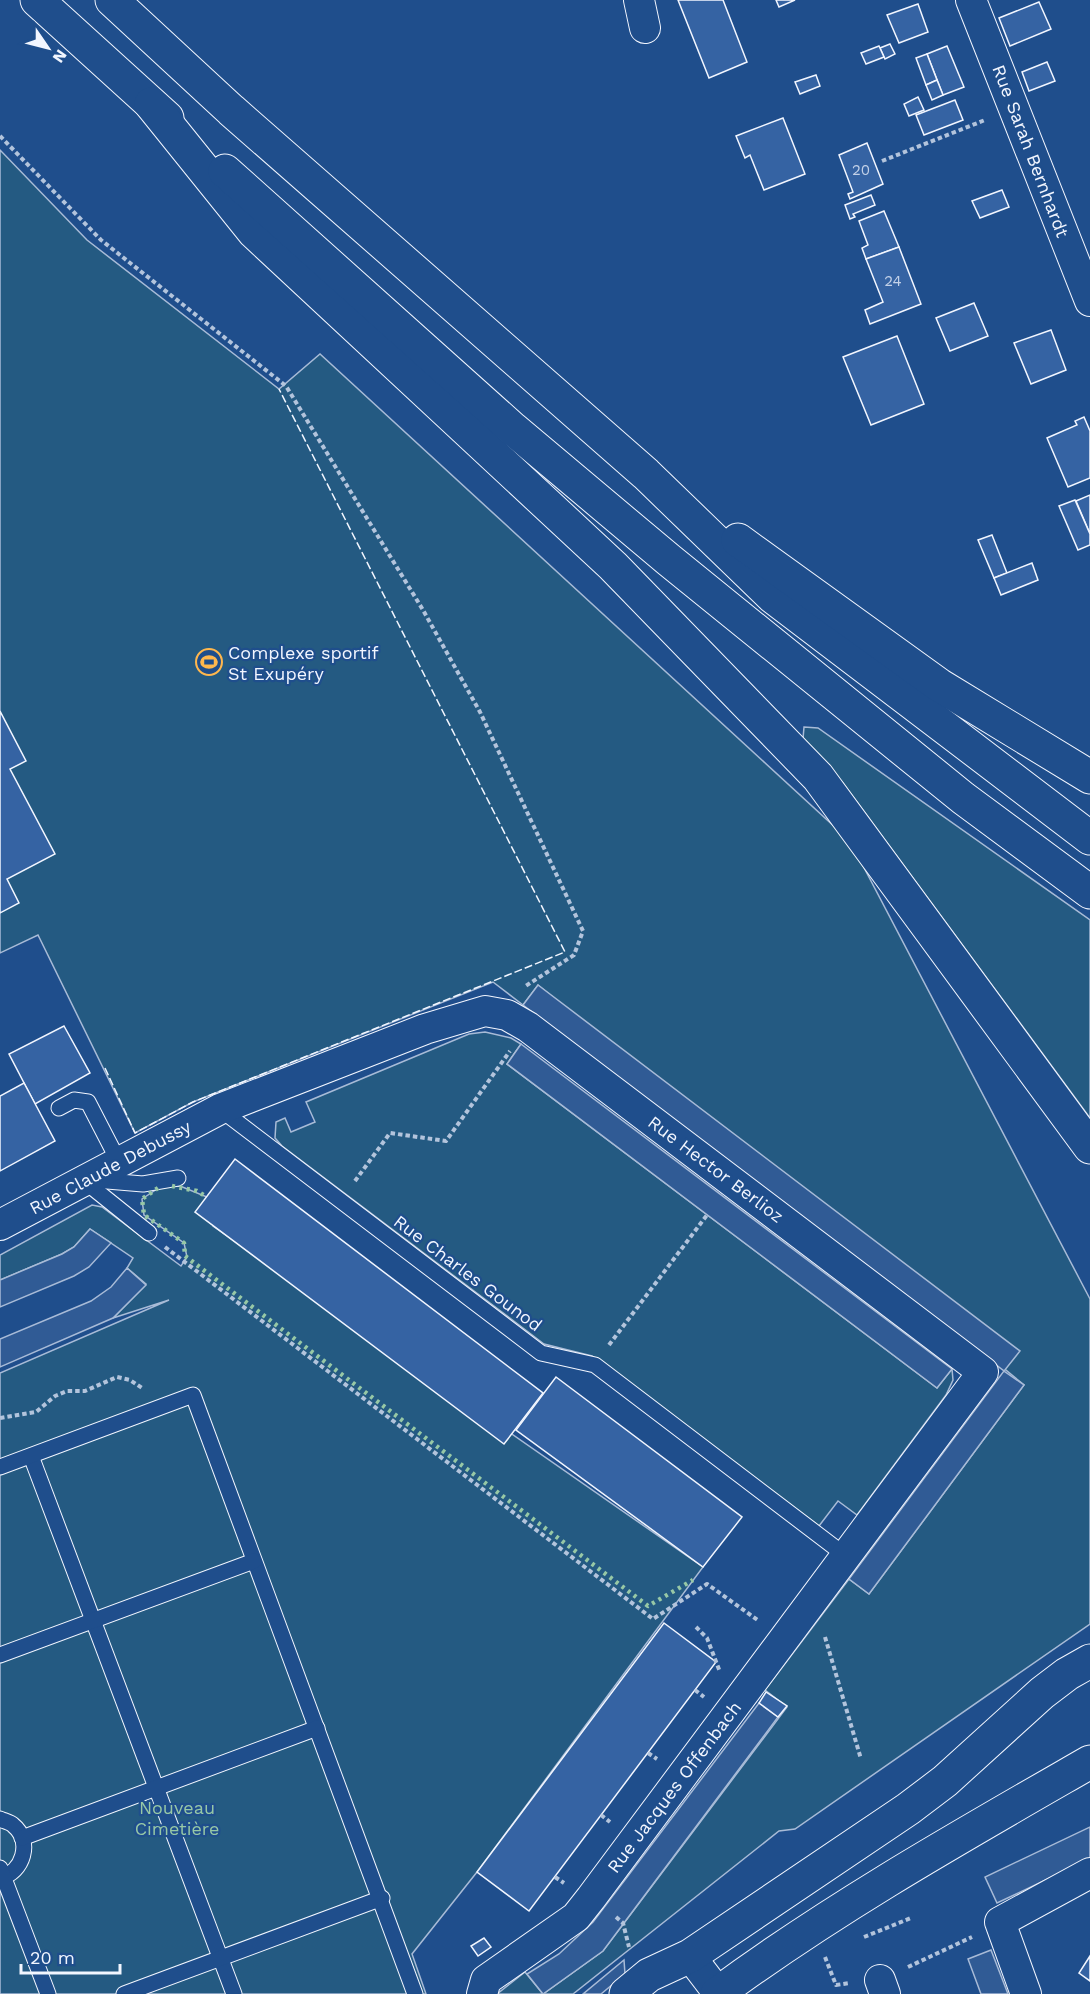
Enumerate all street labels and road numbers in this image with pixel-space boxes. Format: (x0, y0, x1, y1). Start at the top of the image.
street label: Rue Sarah Bernhardt (988, 62, 1074, 241)
street label: Rue Hector Berlioz (644, 1111, 788, 1227)
street label: Rue Claude Debussy (26, 1115, 195, 1218)
street label: Rue Charles Gounod (390, 1210, 546, 1336)
street label: Rue Jacques Offenbach (603, 1697, 745, 1877)

